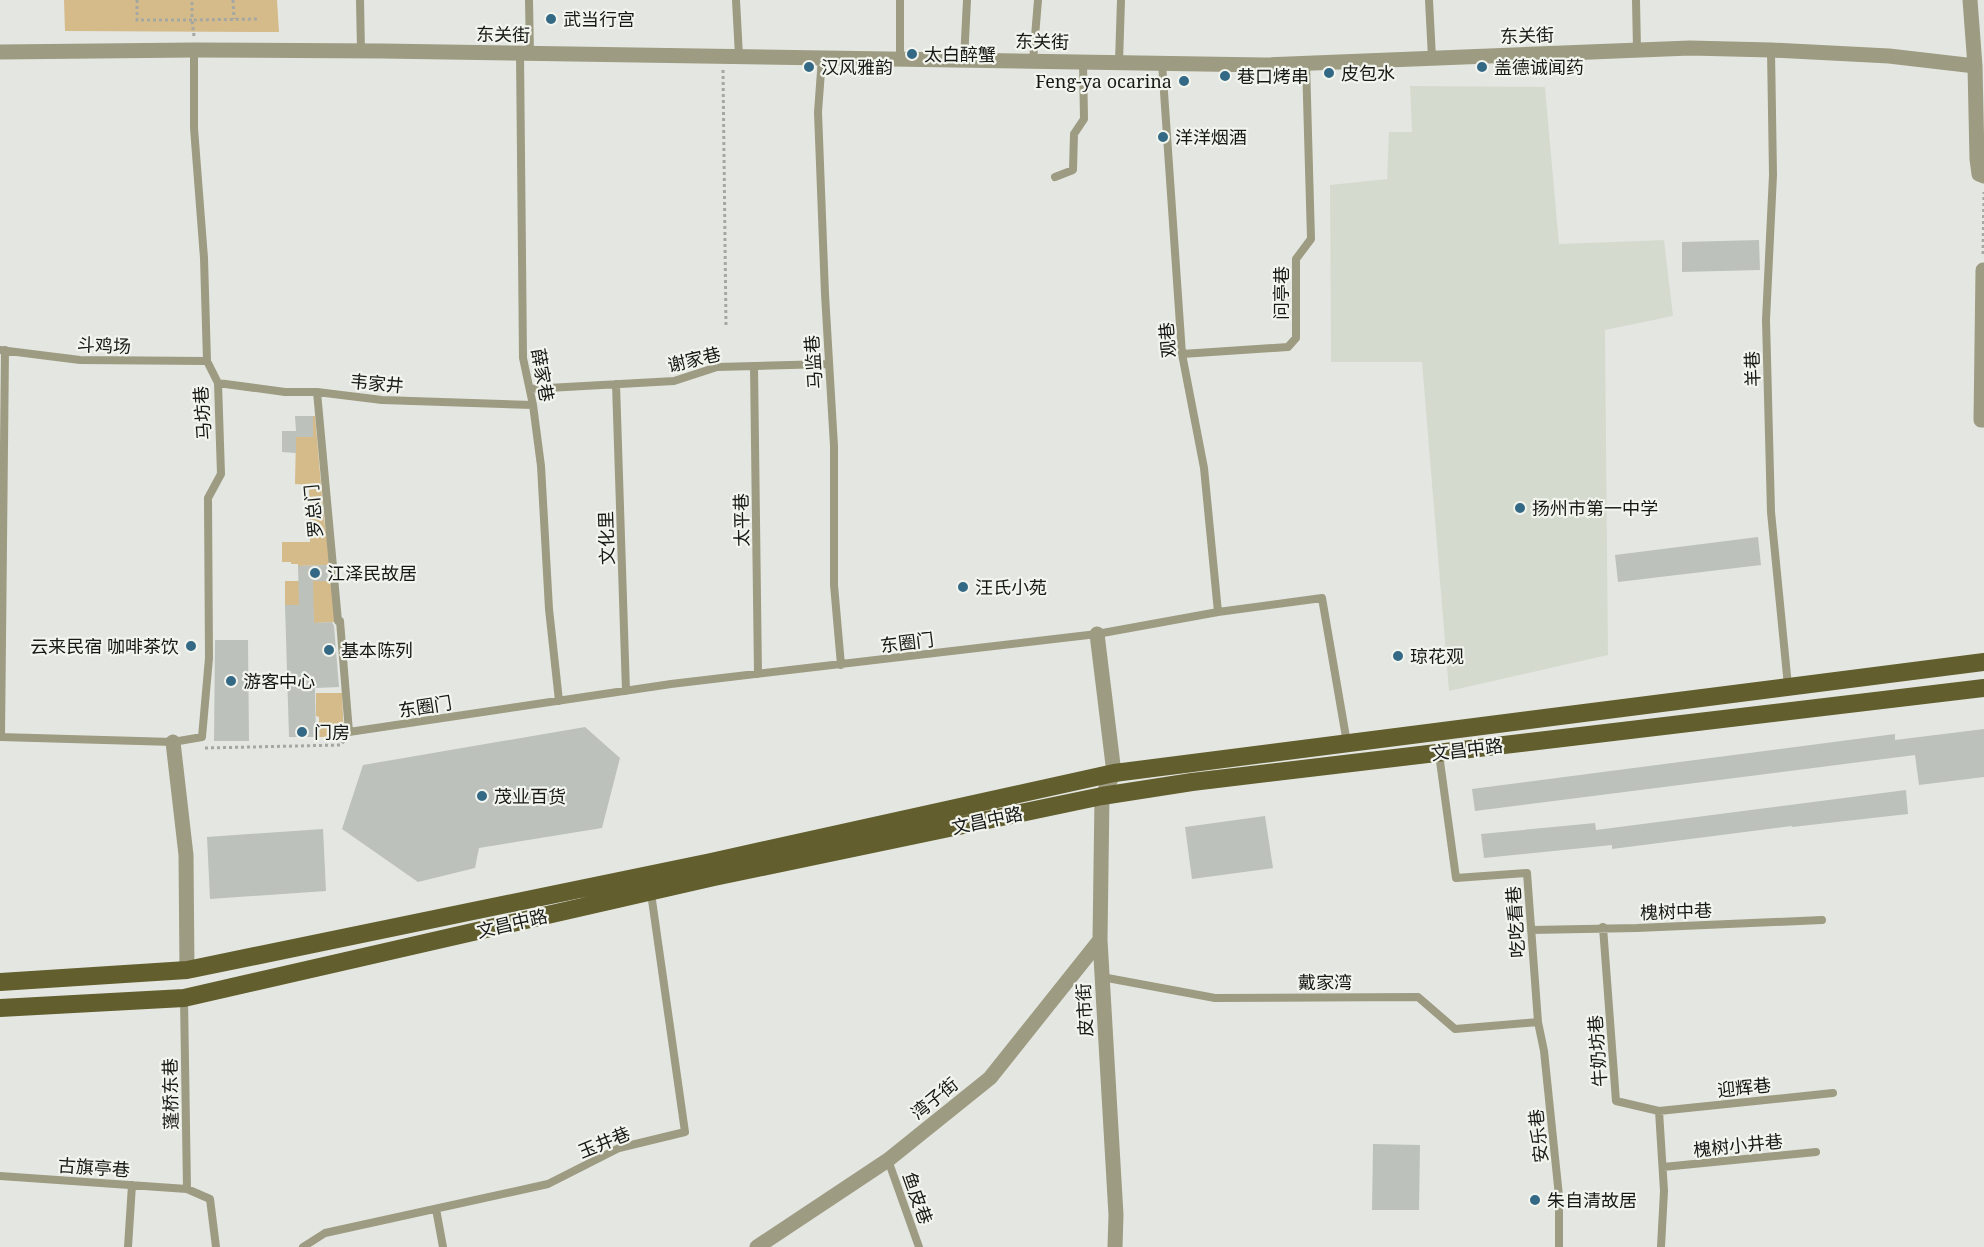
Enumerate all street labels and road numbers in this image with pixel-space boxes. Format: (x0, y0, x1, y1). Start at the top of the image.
street label: 东关街 (476, 22, 530, 46)
street label: 东关街 (1500, 22, 1554, 48)
street label: 东关街 (1015, 29, 1069, 53)
street label: 问亭巷 (1269, 266, 1293, 320)
street label: 观巷 (1153, 321, 1181, 359)
street label: 斗鸡场 (77, 332, 131, 358)
street label: 马监巷 (799, 334, 827, 390)
street label: 谢家巷 (665, 341, 723, 377)
street label: 薛家巷 (526, 346, 560, 404)
street label: 羊巷 (1739, 351, 1765, 387)
street label: 韦家井 (349, 369, 405, 397)
street label: 马坊巷 (188, 385, 216, 441)
street label: 罗总门 (299, 483, 327, 539)
street label: 太平巷 (729, 493, 753, 547)
street label: 文化里 (593, 511, 619, 565)
street label: 东圈门 (879, 627, 935, 657)
street label: 东圈门 (396, 690, 454, 722)
street label: 文昌中路 (1430, 733, 1504, 765)
street label: 文昌中路 (949, 801, 1025, 839)
street label: 吃吃看巷 (1501, 885, 1529, 959)
street label: 槐树中巷 (1640, 898, 1712, 924)
street label: 文昌中路 (474, 903, 550, 943)
street label: 戴家湾 (1298, 970, 1352, 994)
street label: 皮市街 (1071, 982, 1097, 1038)
street label: 牛奶坊巷 (1583, 1014, 1611, 1088)
street label: 蓬桥东巷 (157, 1058, 183, 1130)
street label: 湾子街 (905, 1072, 963, 1124)
street label: 迎辉巷 (1716, 1072, 1772, 1102)
street label: 安乐巷 (1523, 1108, 1553, 1164)
street label: 玉井巷 (574, 1121, 634, 1163)
street label: 槐树小井巷 (1692, 1128, 1784, 1162)
street label: 古旗亭巷 (57, 1153, 131, 1181)
street label: 鱼皮巷 (897, 1169, 939, 1227)

